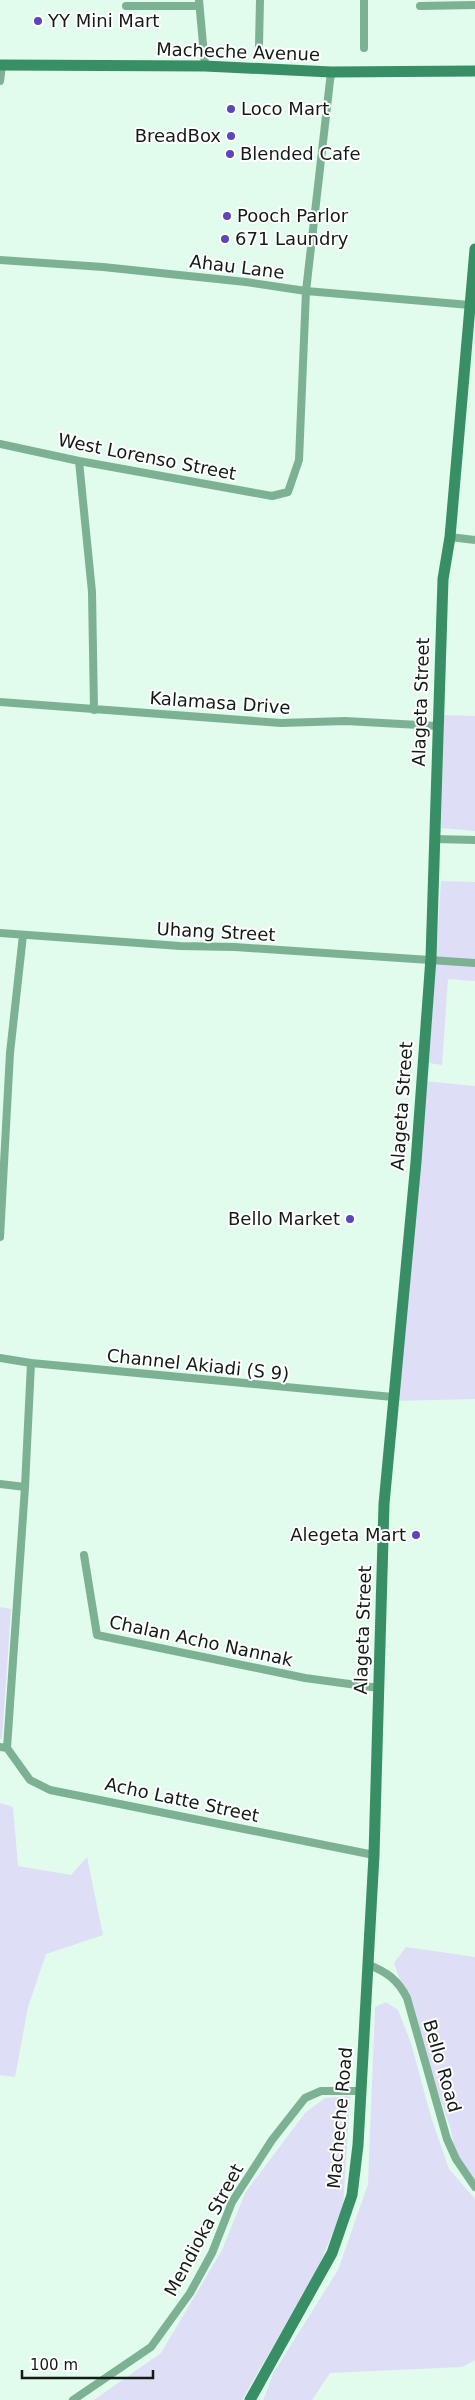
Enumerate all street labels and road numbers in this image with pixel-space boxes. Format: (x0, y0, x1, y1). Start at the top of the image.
street label: Macheche Avenue (156, 38, 320, 65)
street label: Ahau Lane (188, 250, 286, 283)
street label: West Lorenso Street (56, 429, 238, 484)
street label: Alageta Street (408, 637, 433, 767)
street label: Kalamasa Drive (149, 687, 291, 718)
street label: Uhang Street (156, 918, 276, 945)
street label: Alageta Street (387, 1041, 416, 1171)
street label: Channel Akiadi (S 9) (106, 1344, 290, 1385)
street label: Alageta Street (350, 1565, 375, 1695)
street label: Chalan Acho Nannak (107, 1611, 295, 1670)
street label: Acho Latte Street (103, 1773, 261, 1826)
street label: Bello Road (419, 2017, 466, 2115)
street label: Macheche Road (323, 2046, 356, 2190)
street label: Mendioka Street (160, 2160, 247, 2300)

